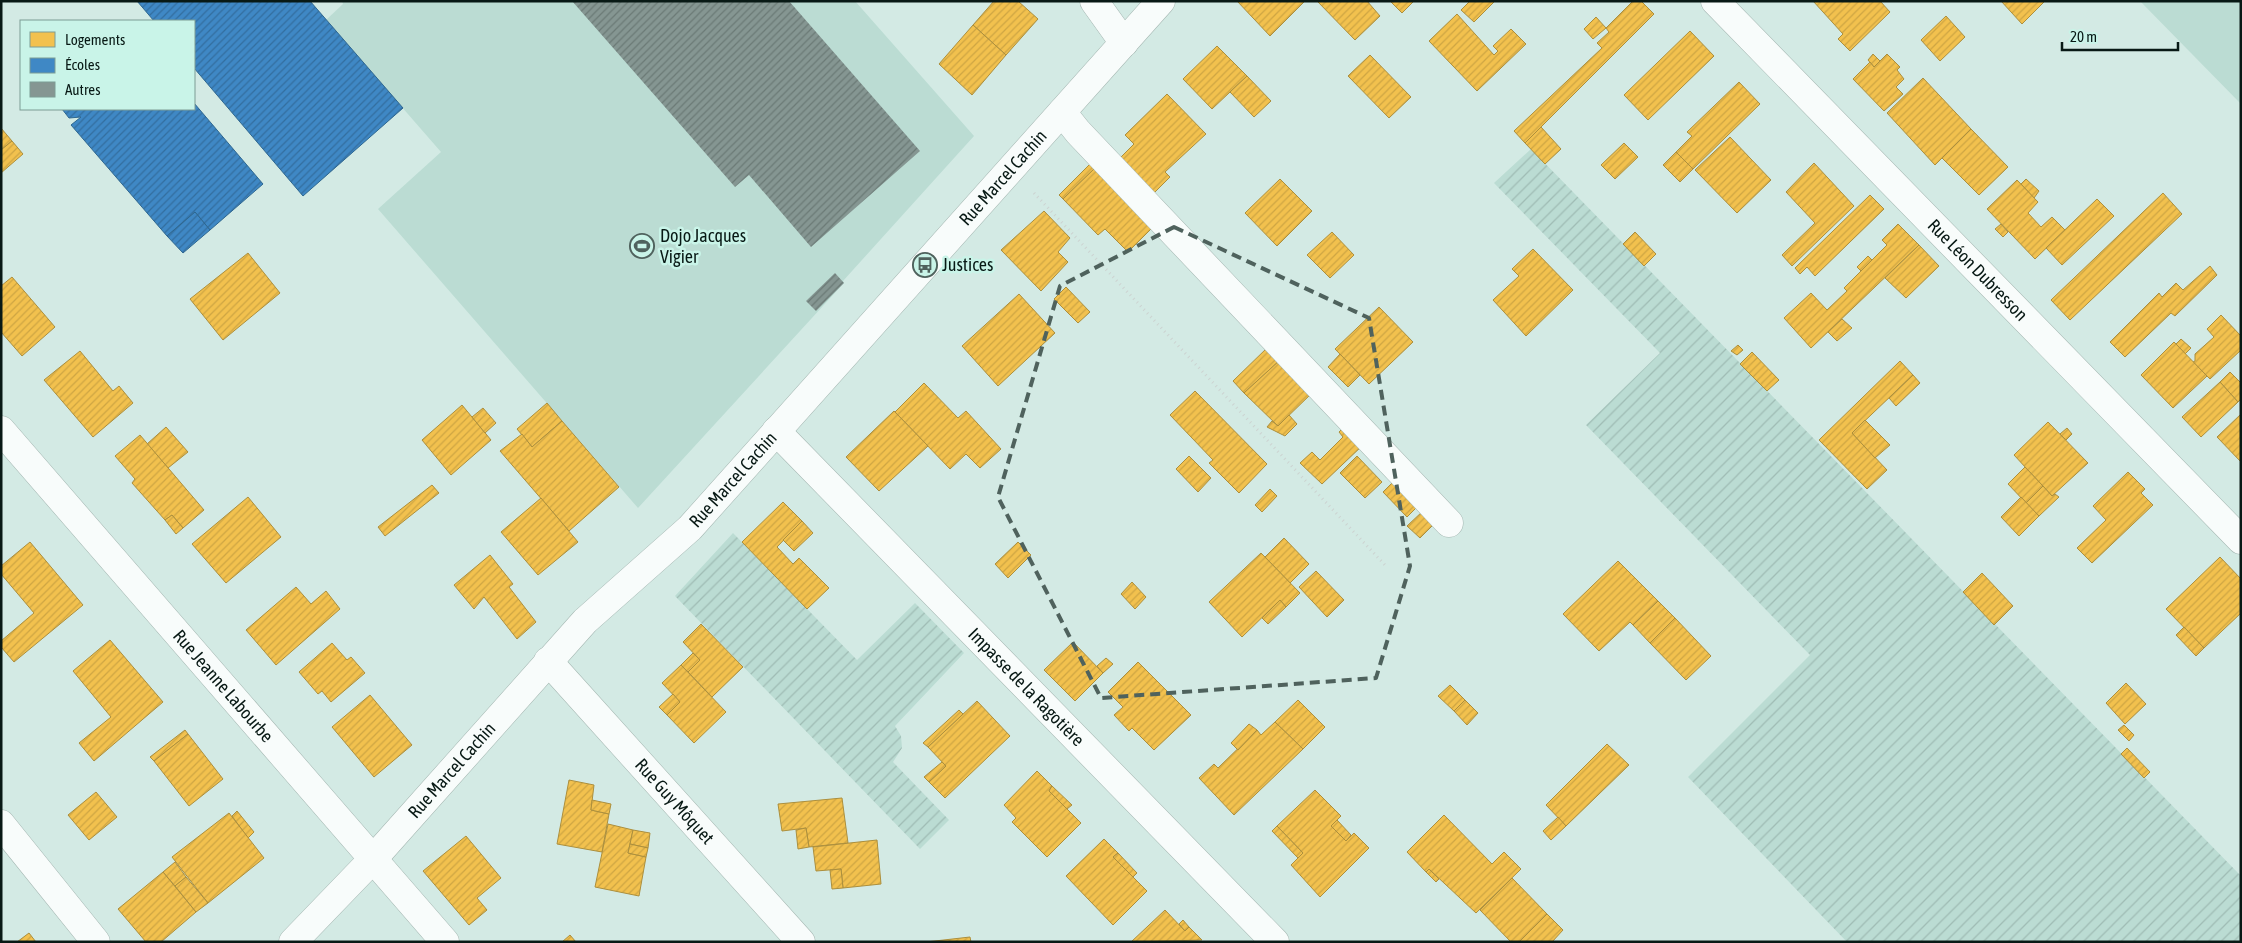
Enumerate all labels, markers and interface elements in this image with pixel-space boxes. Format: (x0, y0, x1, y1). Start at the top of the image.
legend (20, 20, 195, 110)
scale bar (2062, 20, 2178, 52)
text: 20 m (2070, 28, 2097, 45)
text: Logements (65, 31, 125, 48)
text: Écoles (65, 56, 100, 73)
text: Autres (65, 81, 100, 98)
street label: Rue Marcel Cachin (955, 125, 1051, 230)
street label: Rue Léon Dubresson (1924, 215, 2032, 325)
place label: Dojo Jacques Vigier (660, 225, 746, 267)
sports icon: Dojo Jacques Vigier (629, 233, 655, 259)
bus stop icon: Justices (912, 252, 938, 278)
place label: Justices (942, 254, 993, 275)
street label: Rue Marcel Cachin (685, 427, 781, 532)
street label: Impasse de la Ragotière (964, 623, 1089, 750)
street label: Rue Jeanne Labourbe (169, 625, 278, 746)
street label: Rue Marcel Cachin (404, 718, 500, 822)
street label: Rue Guy Môquet (631, 754, 719, 848)

